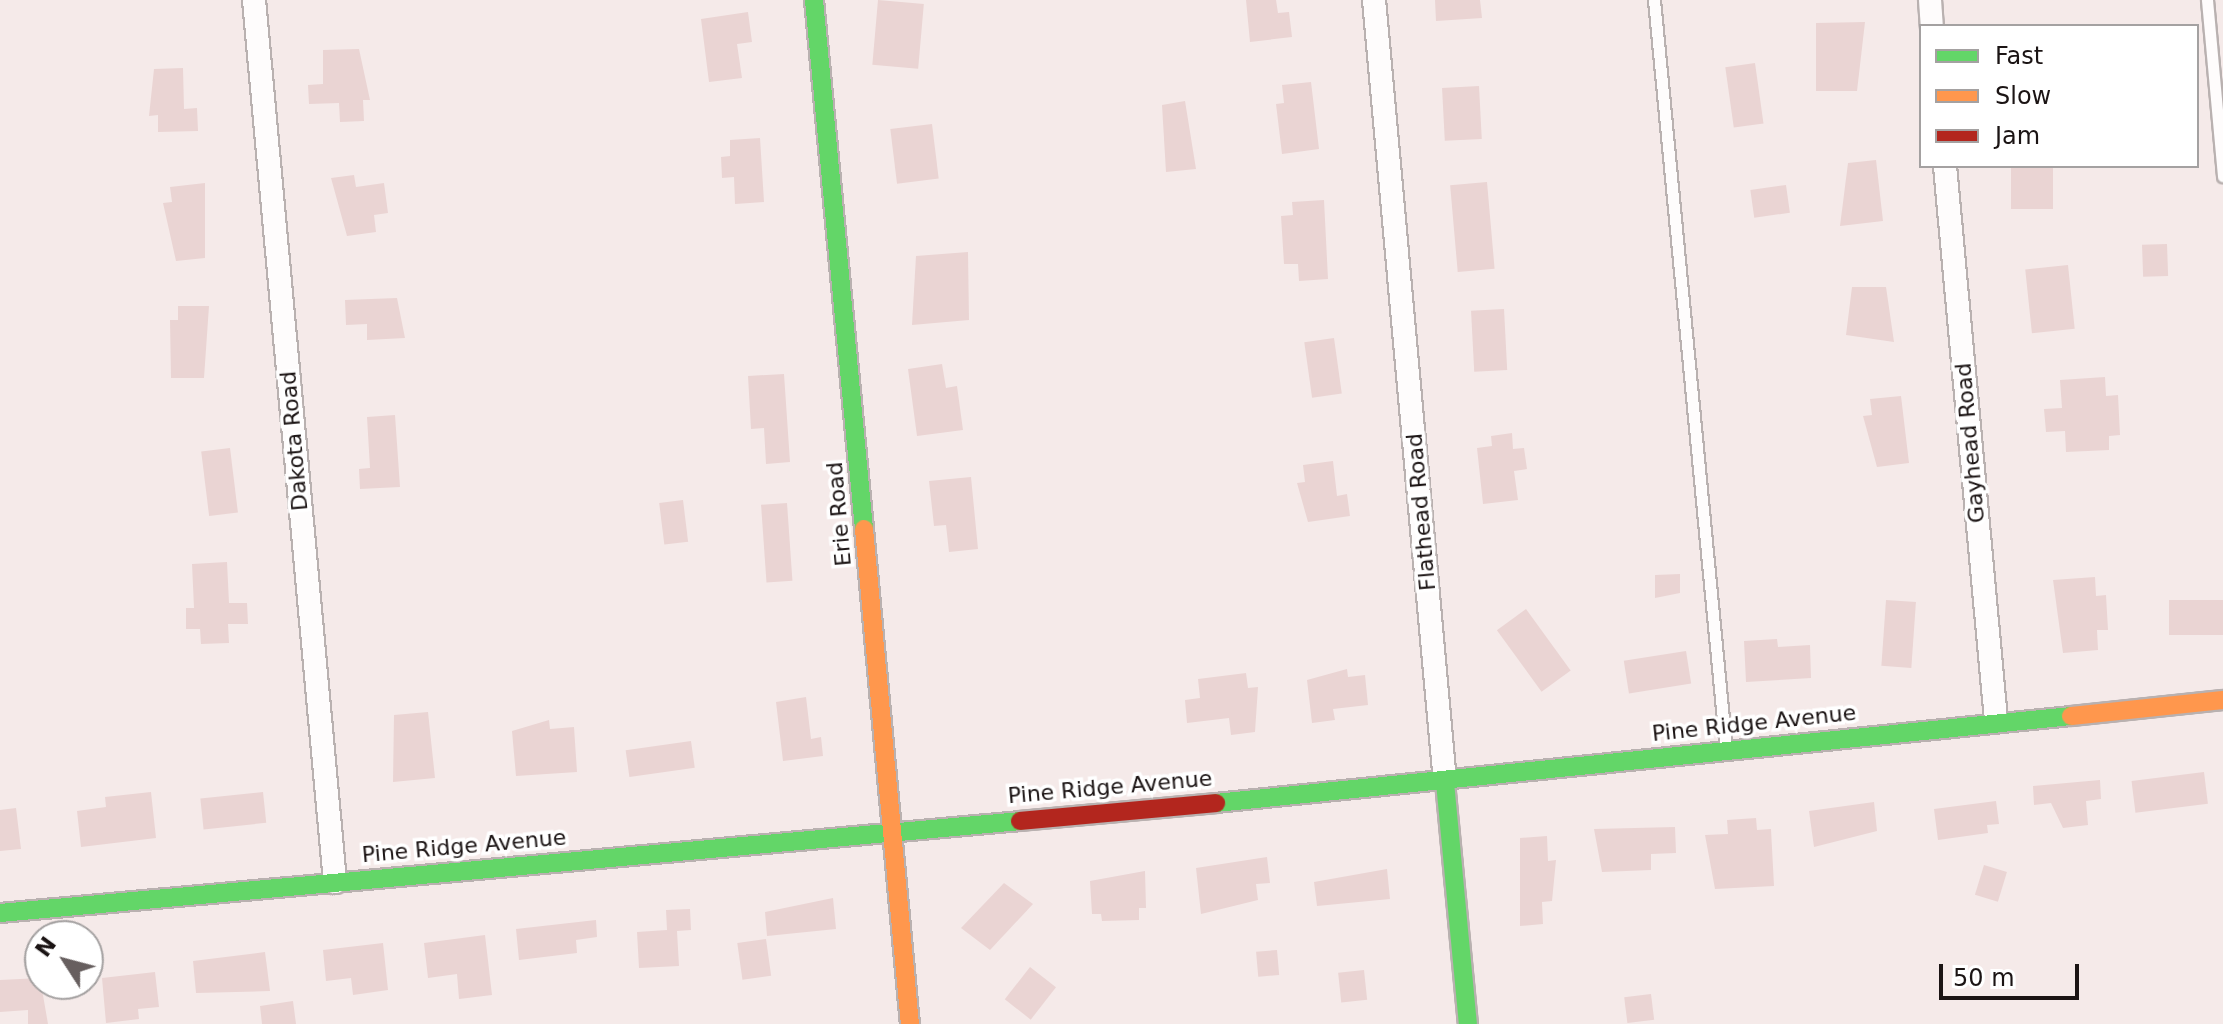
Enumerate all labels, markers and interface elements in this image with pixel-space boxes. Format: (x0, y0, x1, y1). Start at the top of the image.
legend (1919, 24, 2199, 168)
text: Fast (1995, 42, 2043, 70)
text: Slow (1995, 82, 2051, 110)
text: Jam (1995, 122, 2040, 150)
street label: Gayhead Road (1950, 362, 1990, 524)
street label: Dakota Road (275, 370, 313, 512)
street label: Flathead Road (1401, 432, 1441, 592)
street label: Erie Road (821, 461, 857, 567)
street label: Pine Ridge Avenue (1651, 699, 1857, 747)
street label: Pine Ridge Avenue (1007, 765, 1213, 809)
street label: Pine Ridge Avenue (361, 824, 567, 868)
north arrow (24, 920, 104, 1000)
text: N (30, 932, 61, 962)
scale bar (1943, 948, 2083, 998)
text: 50 m (1953, 964, 2015, 992)

